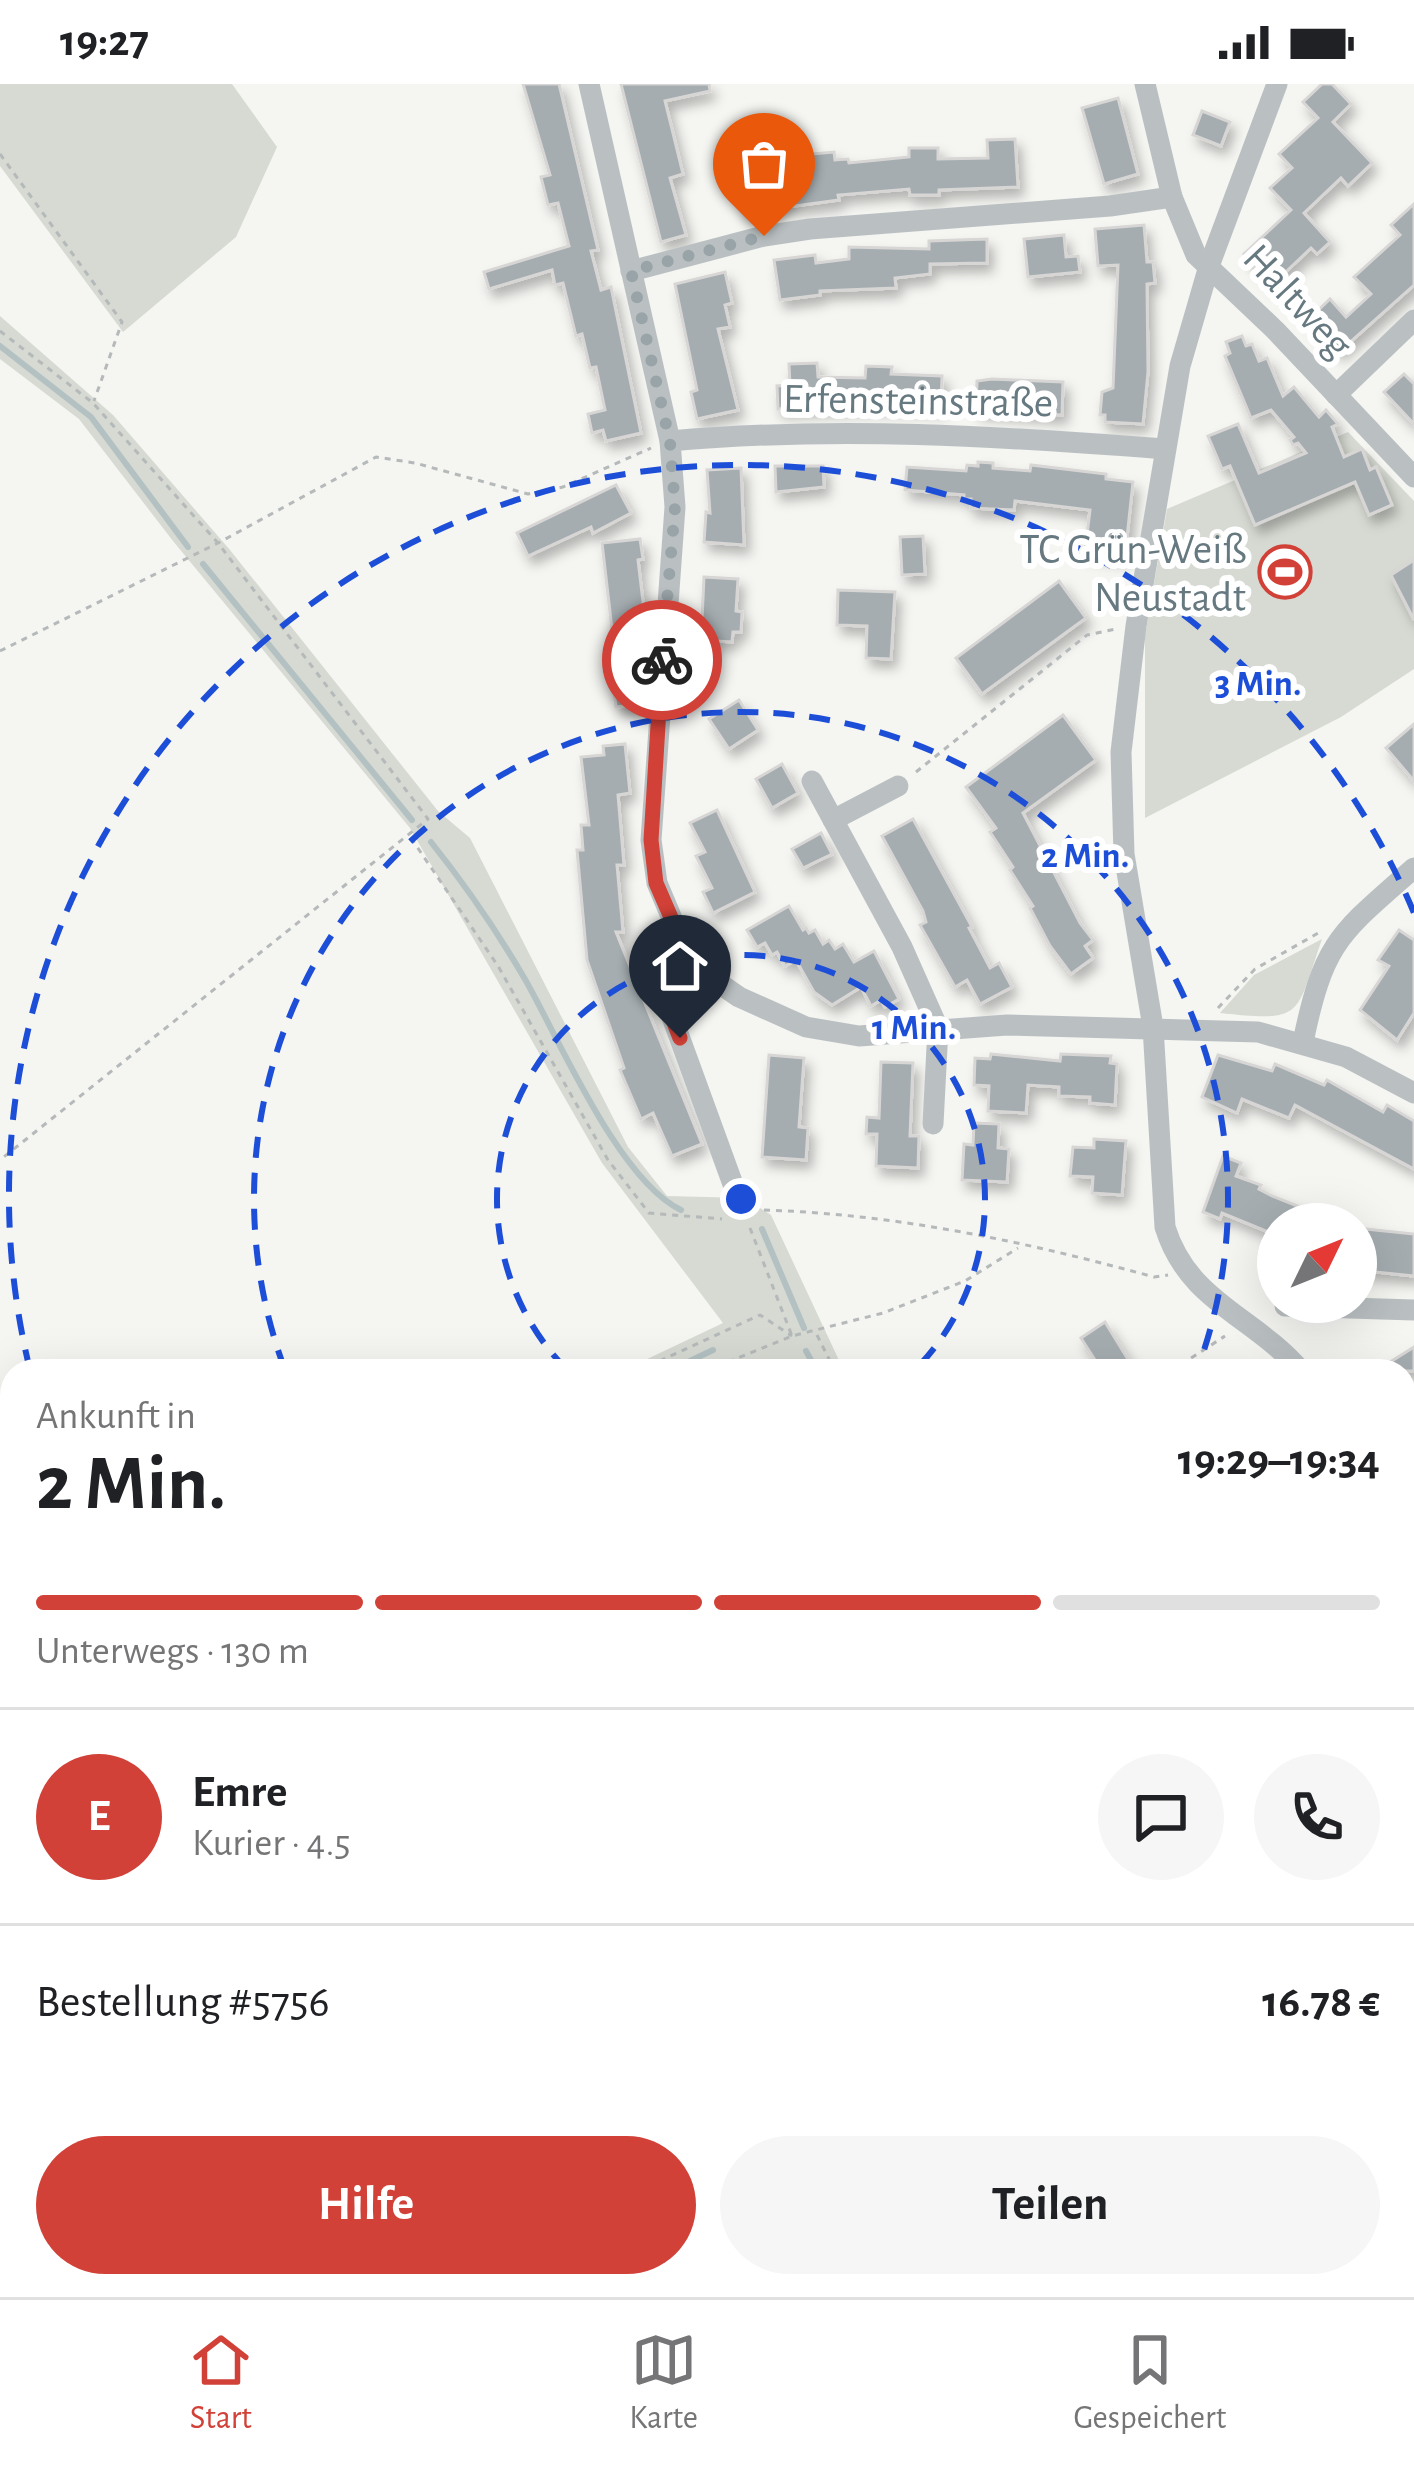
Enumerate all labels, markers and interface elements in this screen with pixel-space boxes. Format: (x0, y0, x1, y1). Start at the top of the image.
text: 19:27 (60, 19, 149, 64)
pin (713, 113, 815, 236)
icon: bag (731, 131, 797, 197)
street label: Haltweg (1235, 237, 1360, 367)
street label: Erfensteinstraße (783, 378, 1053, 424)
place label: TC Grün-Weiß Neustadt (1019, 529, 1246, 619)
sports icon: TC Grün-Weiß Neustadt (1257, 544, 1313, 600)
courier (602, 600, 722, 720)
icon: bike (629, 627, 695, 693)
text: 3 Min. (1215, 666, 1301, 702)
text: 2 Min. (1041, 838, 1129, 874)
pin (629, 915, 731, 1038)
icon: home (647, 933, 713, 999)
text: 1 Min. (872, 1010, 956, 1046)
centre of rings (720, 1178, 762, 1220)
north arrow (1257, 1203, 1377, 1323)
map controls (1257, 1203, 1377, 1323)
text: Ankunft in (36, 1397, 196, 1436)
text: 19:29–19:34 (1178, 1438, 1380, 1483)
text: 2 Min. (36, 1446, 226, 1524)
text: Unterwegs · 130 m (36, 1632, 309, 1671)
button: chat (1098, 1754, 1224, 1880)
button: phone (1254, 1754, 1380, 1880)
text: Emre (192, 1770, 287, 1815)
text: E (88, 1794, 110, 1839)
text: Kurier · 4.5 (192, 1824, 351, 1863)
text: Bestellung #5756 (36, 1980, 330, 2025)
text: 16.78 € (1262, 1980, 1380, 2025)
button: Hilfe (36, 2136, 696, 2274)
button: Teilen (720, 2136, 1380, 2274)
tab: Start (188, 2327, 254, 2439)
tab: Karte (629, 2327, 698, 2439)
tab: Gespeichert (1073, 2327, 1226, 2439)

